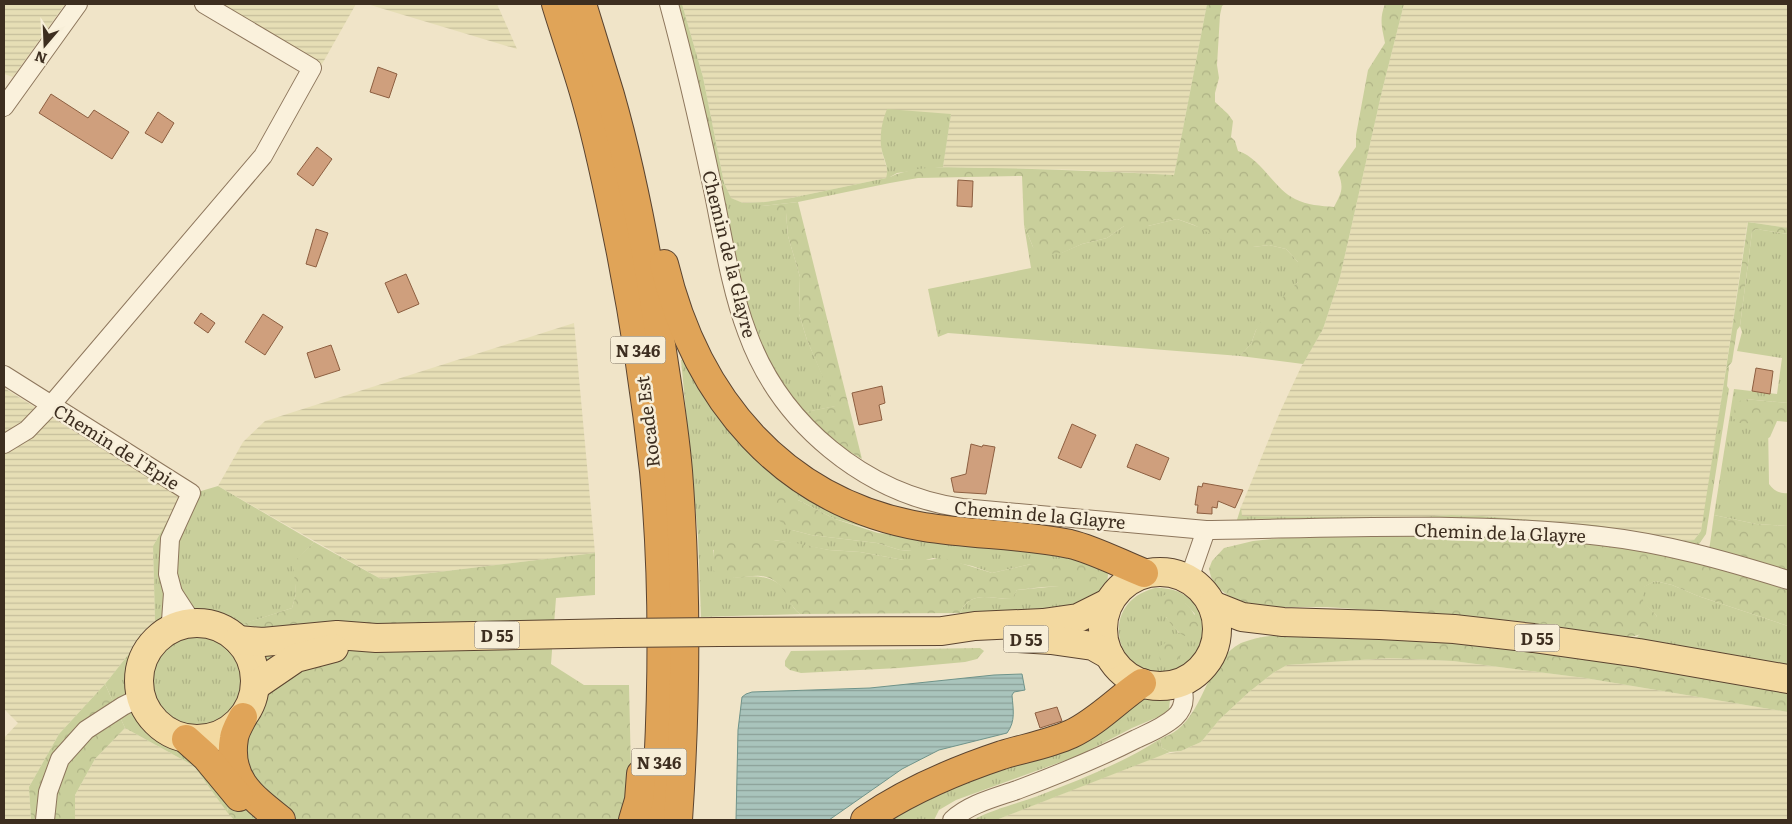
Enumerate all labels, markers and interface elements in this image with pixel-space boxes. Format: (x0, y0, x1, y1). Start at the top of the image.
north arrow (20, 20, 70, 70)
text: N (31, 47, 49, 70)
street label: Chemin de la Glayre (696, 167, 764, 341)
road number: N 346 (610, 336, 666, 364)
street label: Rocade Est (628, 374, 666, 469)
street label: Chemin de l'Epie (49, 396, 185, 496)
street label: Chemin de la Glayre (953, 493, 1127, 535)
street label: Chemin de la Glayre (1414, 516, 1586, 548)
road number: D 55 (474, 622, 520, 648)
road number: D 55 (1514, 624, 1560, 651)
road number: D 55 (1004, 626, 1048, 652)
road number: N 346 (632, 749, 686, 776)

